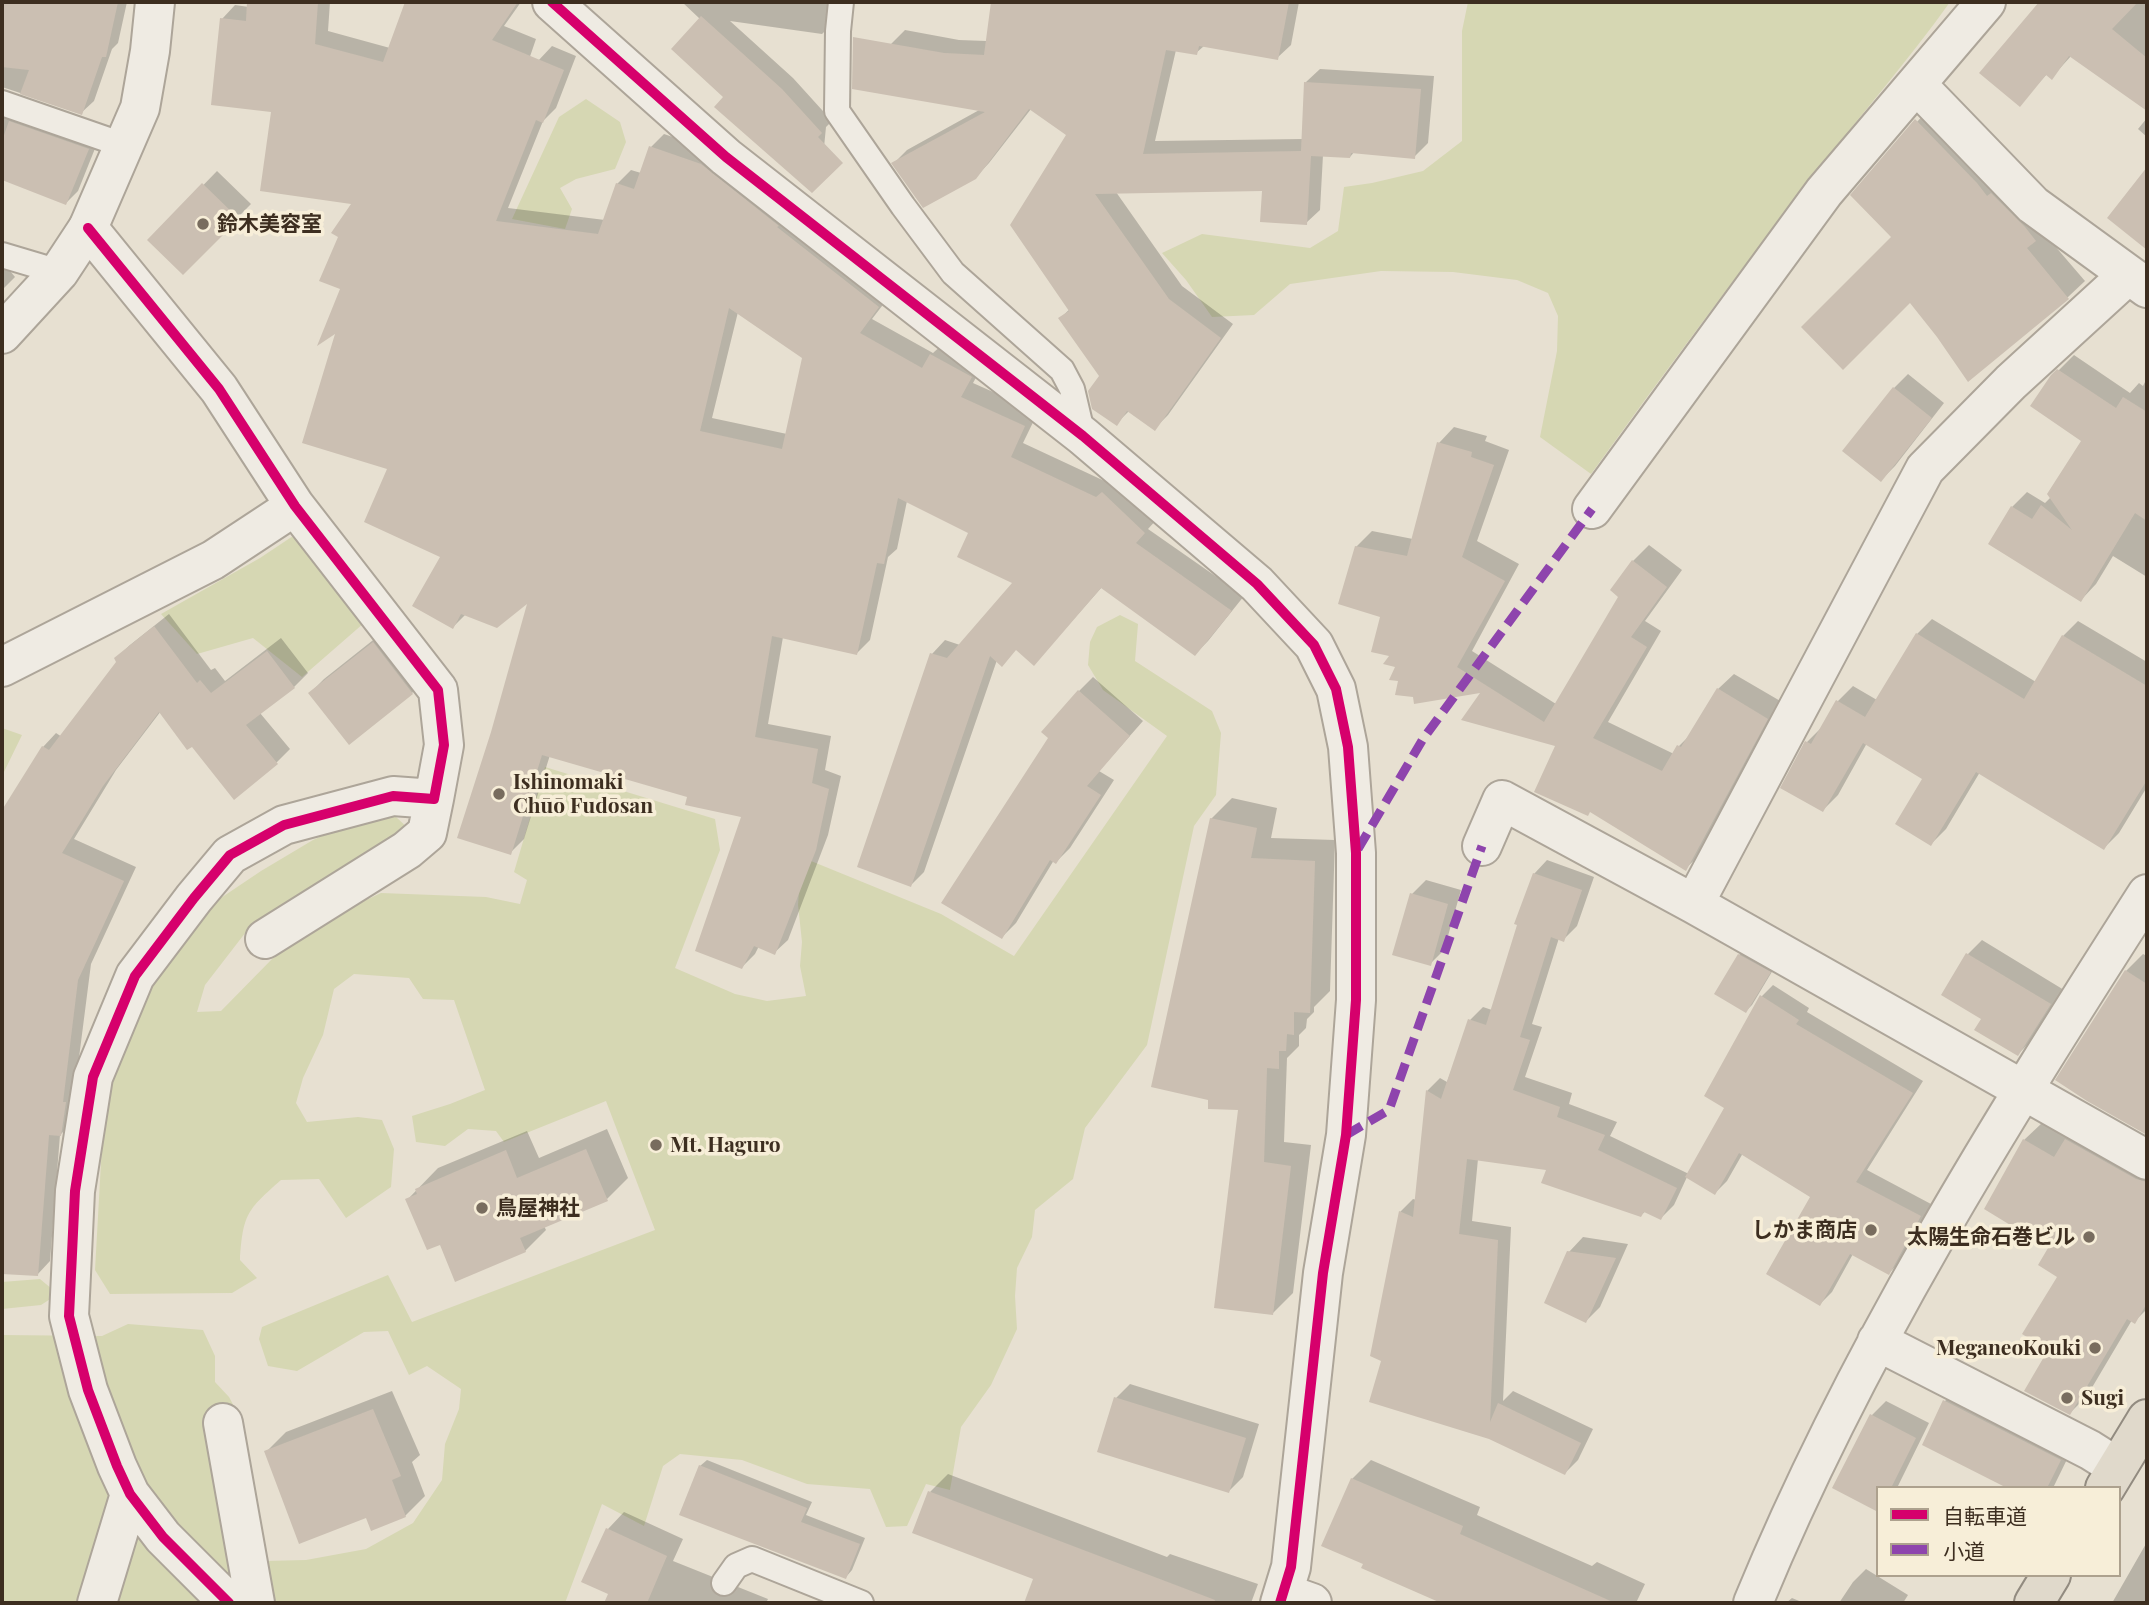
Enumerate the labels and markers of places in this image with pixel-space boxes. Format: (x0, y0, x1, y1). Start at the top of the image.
place label: 鈴木美容室 (217, 211, 322, 237)
marker: 鈴木美容室 (195, 216, 211, 232)
place label: Ishinomaki Chūō Fudōsan (513, 769, 653, 819)
marker: Ishinomaki Chūō Fudōsan (491, 786, 507, 802)
place label: Mt. Haguro (670, 1132, 781, 1158)
marker: Mt. Haguro (648, 1137, 664, 1153)
place label: 鳥屋神社 (496, 1195, 580, 1221)
marker: 鳥屋神社 (474, 1200, 490, 1216)
place label: しかま商店 (1752, 1217, 1857, 1243)
marker: しかま商店 (1863, 1222, 1879, 1238)
place label: 太陽生命石巻ビル (1907, 1224, 2075, 1250)
marker: 太陽生命石巻ビル (2081, 1229, 2097, 1245)
place label: MeganeoKouki (1936, 1335, 2081, 1361)
marker: MeganeoKouki (2087, 1340, 2103, 1356)
place label: Sugi (2081, 1385, 2124, 1411)
marker: Sugi (2059, 1390, 2075, 1406)

